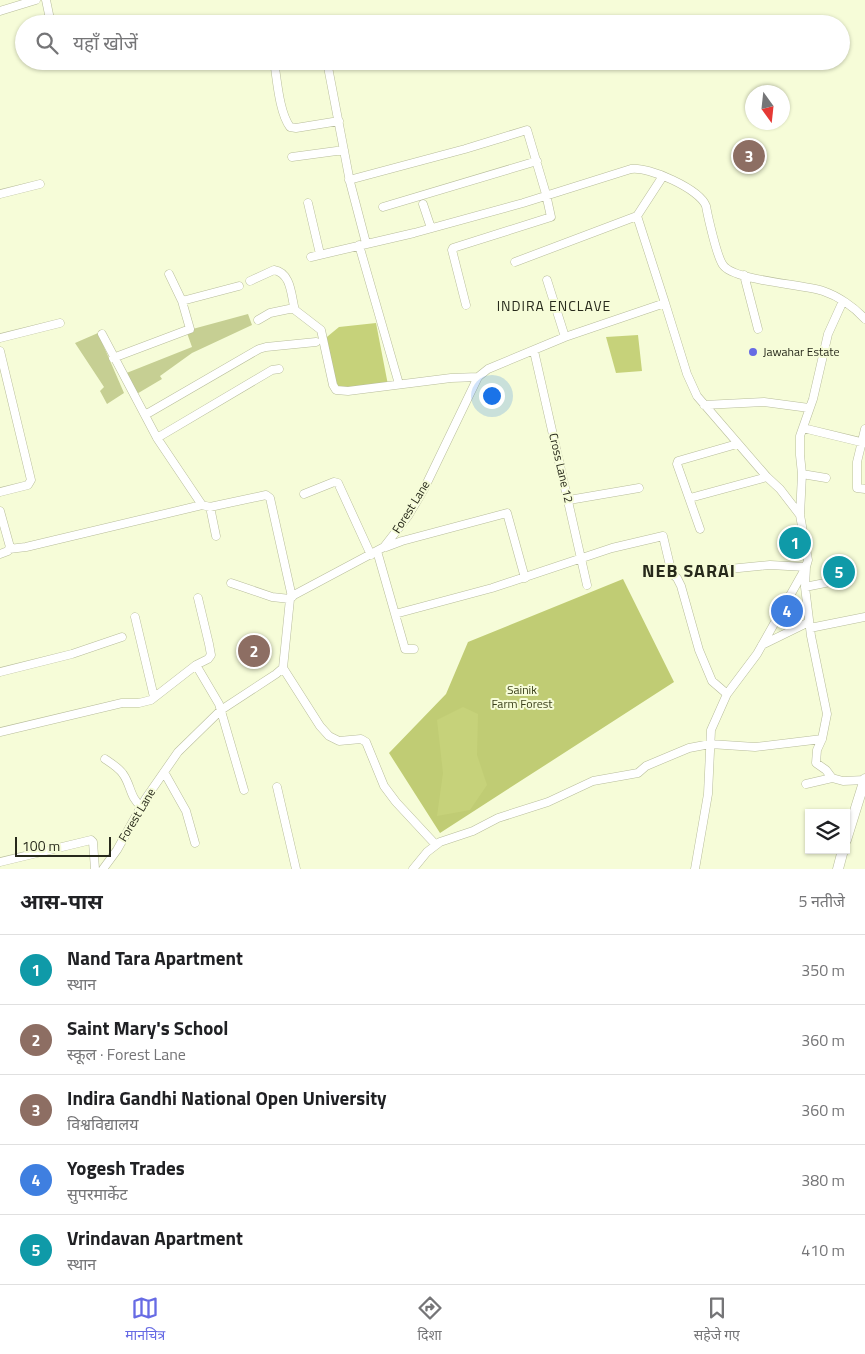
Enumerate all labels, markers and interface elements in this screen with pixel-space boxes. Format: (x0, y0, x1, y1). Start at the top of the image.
search box (15, 15, 850, 70)
text: यहाँ खोजें (73, 28, 138, 57)
icon: search (33, 29, 61, 57)
north arrow (745, 85, 790, 130)
pin: 3 (733, 137, 765, 175)
district label: INDIRA ENCLAVE (497, 295, 611, 316)
place label: Jawahar Estate (763, 342, 840, 361)
marker: Jawahar Estate (747, 346, 759, 358)
your location (479, 383, 505, 409)
street label: Cross Lane 12 (544, 431, 579, 505)
street label: Forest Lane (387, 477, 434, 537)
pin: 1 (779, 524, 811, 562)
pin: 5 (823, 553, 855, 591)
district label: NEB SARAI (642, 557, 736, 584)
pin: 4 (771, 592, 803, 630)
pin: 2 (238, 632, 270, 670)
park label: Sainik Farm Forest (491, 680, 553, 713)
street label: Forest Lane (113, 784, 160, 845)
map controls (805, 809, 850, 854)
button: layers (805, 809, 850, 854)
scale bar (15, 834, 111, 857)
text: 100 m (22, 835, 60, 856)
text: आस-पास (20, 885, 103, 917)
text: 5 नतीजे (799, 889, 845, 913)
text: Nand Tara Apartment (67, 943, 243, 972)
text: 1 (32, 958, 40, 982)
text: 350 m (801, 958, 845, 982)
text: स्थान (67, 972, 96, 996)
text: Saint Mary's School (67, 1013, 228, 1042)
text: 2 (32, 1028, 40, 1052)
text: 360 m (801, 1028, 845, 1052)
text: स्कूल · Forest Lane (67, 1042, 186, 1066)
text: Indira Gandhi National Open University (67, 1083, 387, 1112)
text: 3 (32, 1098, 40, 1122)
text: 360 m (801, 1098, 845, 1122)
text: विश्वविद्यालय (67, 1112, 138, 1136)
text: Yogesh Trades (67, 1153, 185, 1182)
text: 4 (32, 1168, 40, 1192)
text: 380 m (801, 1168, 845, 1192)
text: सुपरमार्केट (67, 1182, 128, 1206)
text: Vrindavan Apartment (67, 1223, 243, 1252)
text: 5 (32, 1238, 40, 1262)
text: 410 m (801, 1238, 845, 1262)
text: स्थान (67, 1252, 96, 1276)
tab: मानचित्र (125, 1294, 165, 1346)
tab: दिशा (416, 1294, 444, 1346)
tab: सहेजे गए (694, 1294, 740, 1346)

